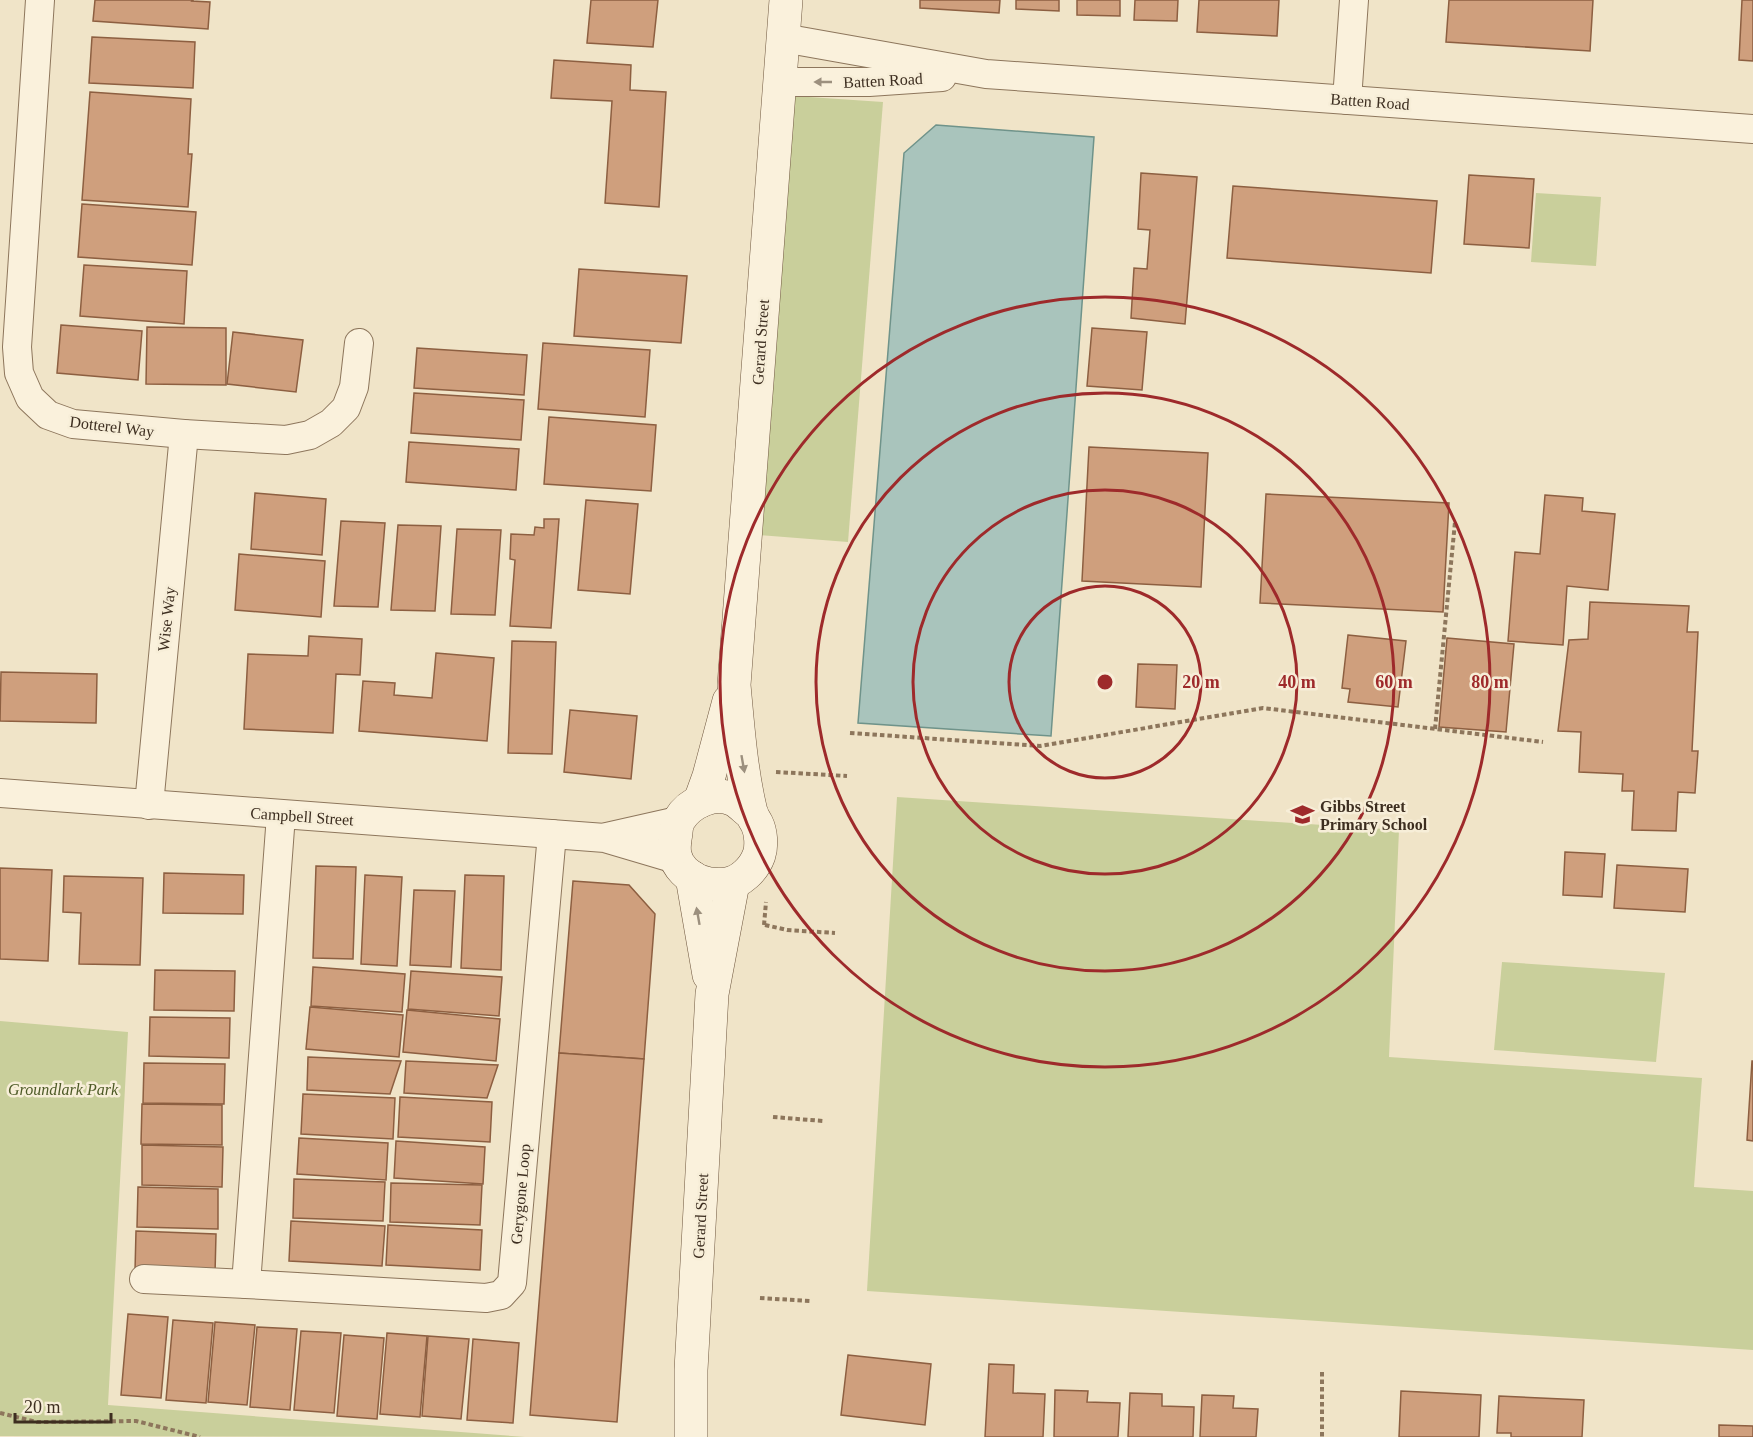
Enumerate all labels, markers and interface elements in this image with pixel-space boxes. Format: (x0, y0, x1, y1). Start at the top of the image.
street label: Batten Road (843, 70, 923, 91)
one-way arrow (814, 77, 833, 87)
street label: Batten Road (1330, 90, 1410, 113)
street label: Gerard Street (749, 298, 772, 385)
street label: Dotterel Way (69, 413, 155, 441)
street label: Wise Way (155, 586, 179, 652)
centre of rings (1095, 672, 1115, 692)
text: 20 m (1182, 672, 1220, 692)
text: 40 m (1278, 672, 1316, 692)
text: 60 m (1375, 672, 1413, 692)
text: 80 m (1471, 672, 1509, 692)
one-way arrow (739, 755, 748, 774)
place label: Gibbs Street Primary School (1320, 798, 1428, 834)
school or university icon: Gibbs Street Primary School (1289, 802, 1315, 828)
street label: Campbell Street (250, 804, 355, 830)
one-way arrow (693, 907, 702, 926)
park label: Groundlark Park (8, 1081, 119, 1098)
street label: Gerygone Loop (508, 1143, 534, 1245)
street label: Gerard Street (690, 1172, 711, 1259)
scale bar (15, 1386, 111, 1424)
text: 20 m (24, 1397, 61, 1417)

